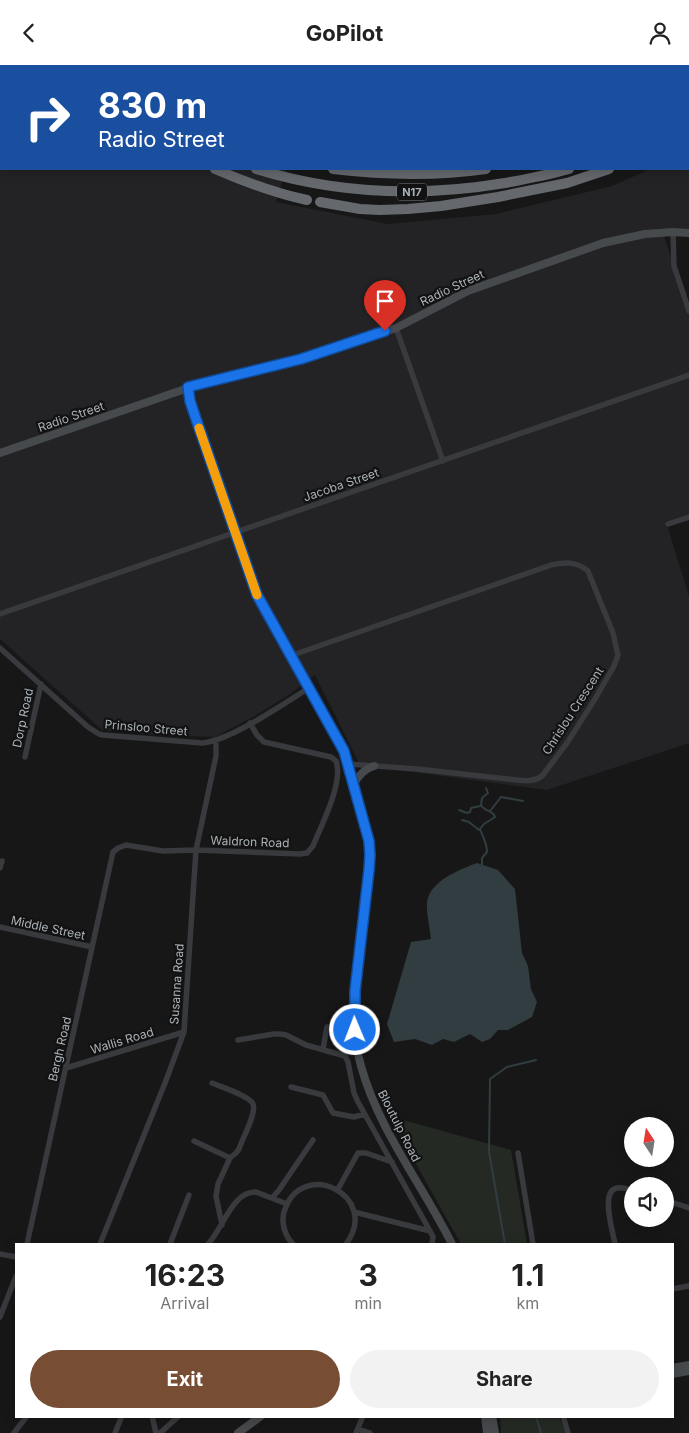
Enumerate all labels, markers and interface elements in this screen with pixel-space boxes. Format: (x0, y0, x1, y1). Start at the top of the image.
icon: back (15, 19, 43, 47)
icon: person (646, 19, 674, 47)
text: GoPilot (306, 20, 383, 46)
text: 830 m (98, 84, 207, 126)
icon: right (15, 85, 80, 150)
text: Radio Street (98, 126, 225, 152)
road number: N17 (397, 183, 427, 201)
street label: Radio Street (417, 266, 486, 309)
pin (364, 280, 406, 331)
icon: arrive (371, 287, 399, 315)
street label: Radio Street (36, 398, 106, 435)
street label: Jacoba Street (301, 465, 381, 504)
street label: Chrislou Crescent (539, 664, 607, 757)
street label: Dorp Road (9, 687, 36, 749)
street label: Prinsloo Street (104, 716, 188, 739)
street label: Waldron Road (210, 833, 290, 850)
street label: Middle Street (10, 912, 87, 943)
street label: Susanna Road (166, 943, 187, 1025)
position arrow (328, 1003, 380, 1055)
street label: Bergh Road (45, 1015, 74, 1083)
street label: Wallis Road (88, 1024, 155, 1057)
street label: Bloutulp Road (375, 1087, 424, 1164)
north arrow (624, 1117, 674, 1167)
map controls (624, 1117, 674, 1227)
button: sound (624, 1177, 674, 1227)
text: 16:23 (144, 1257, 225, 1293)
text: 3 (359, 1257, 378, 1293)
text: 1.1 (511, 1257, 545, 1293)
text: Arrival (160, 1293, 209, 1313)
text: min (355, 1293, 382, 1313)
text: km (517, 1293, 539, 1313)
button: Exit (30, 1350, 340, 1408)
button: Share (350, 1350, 659, 1408)

